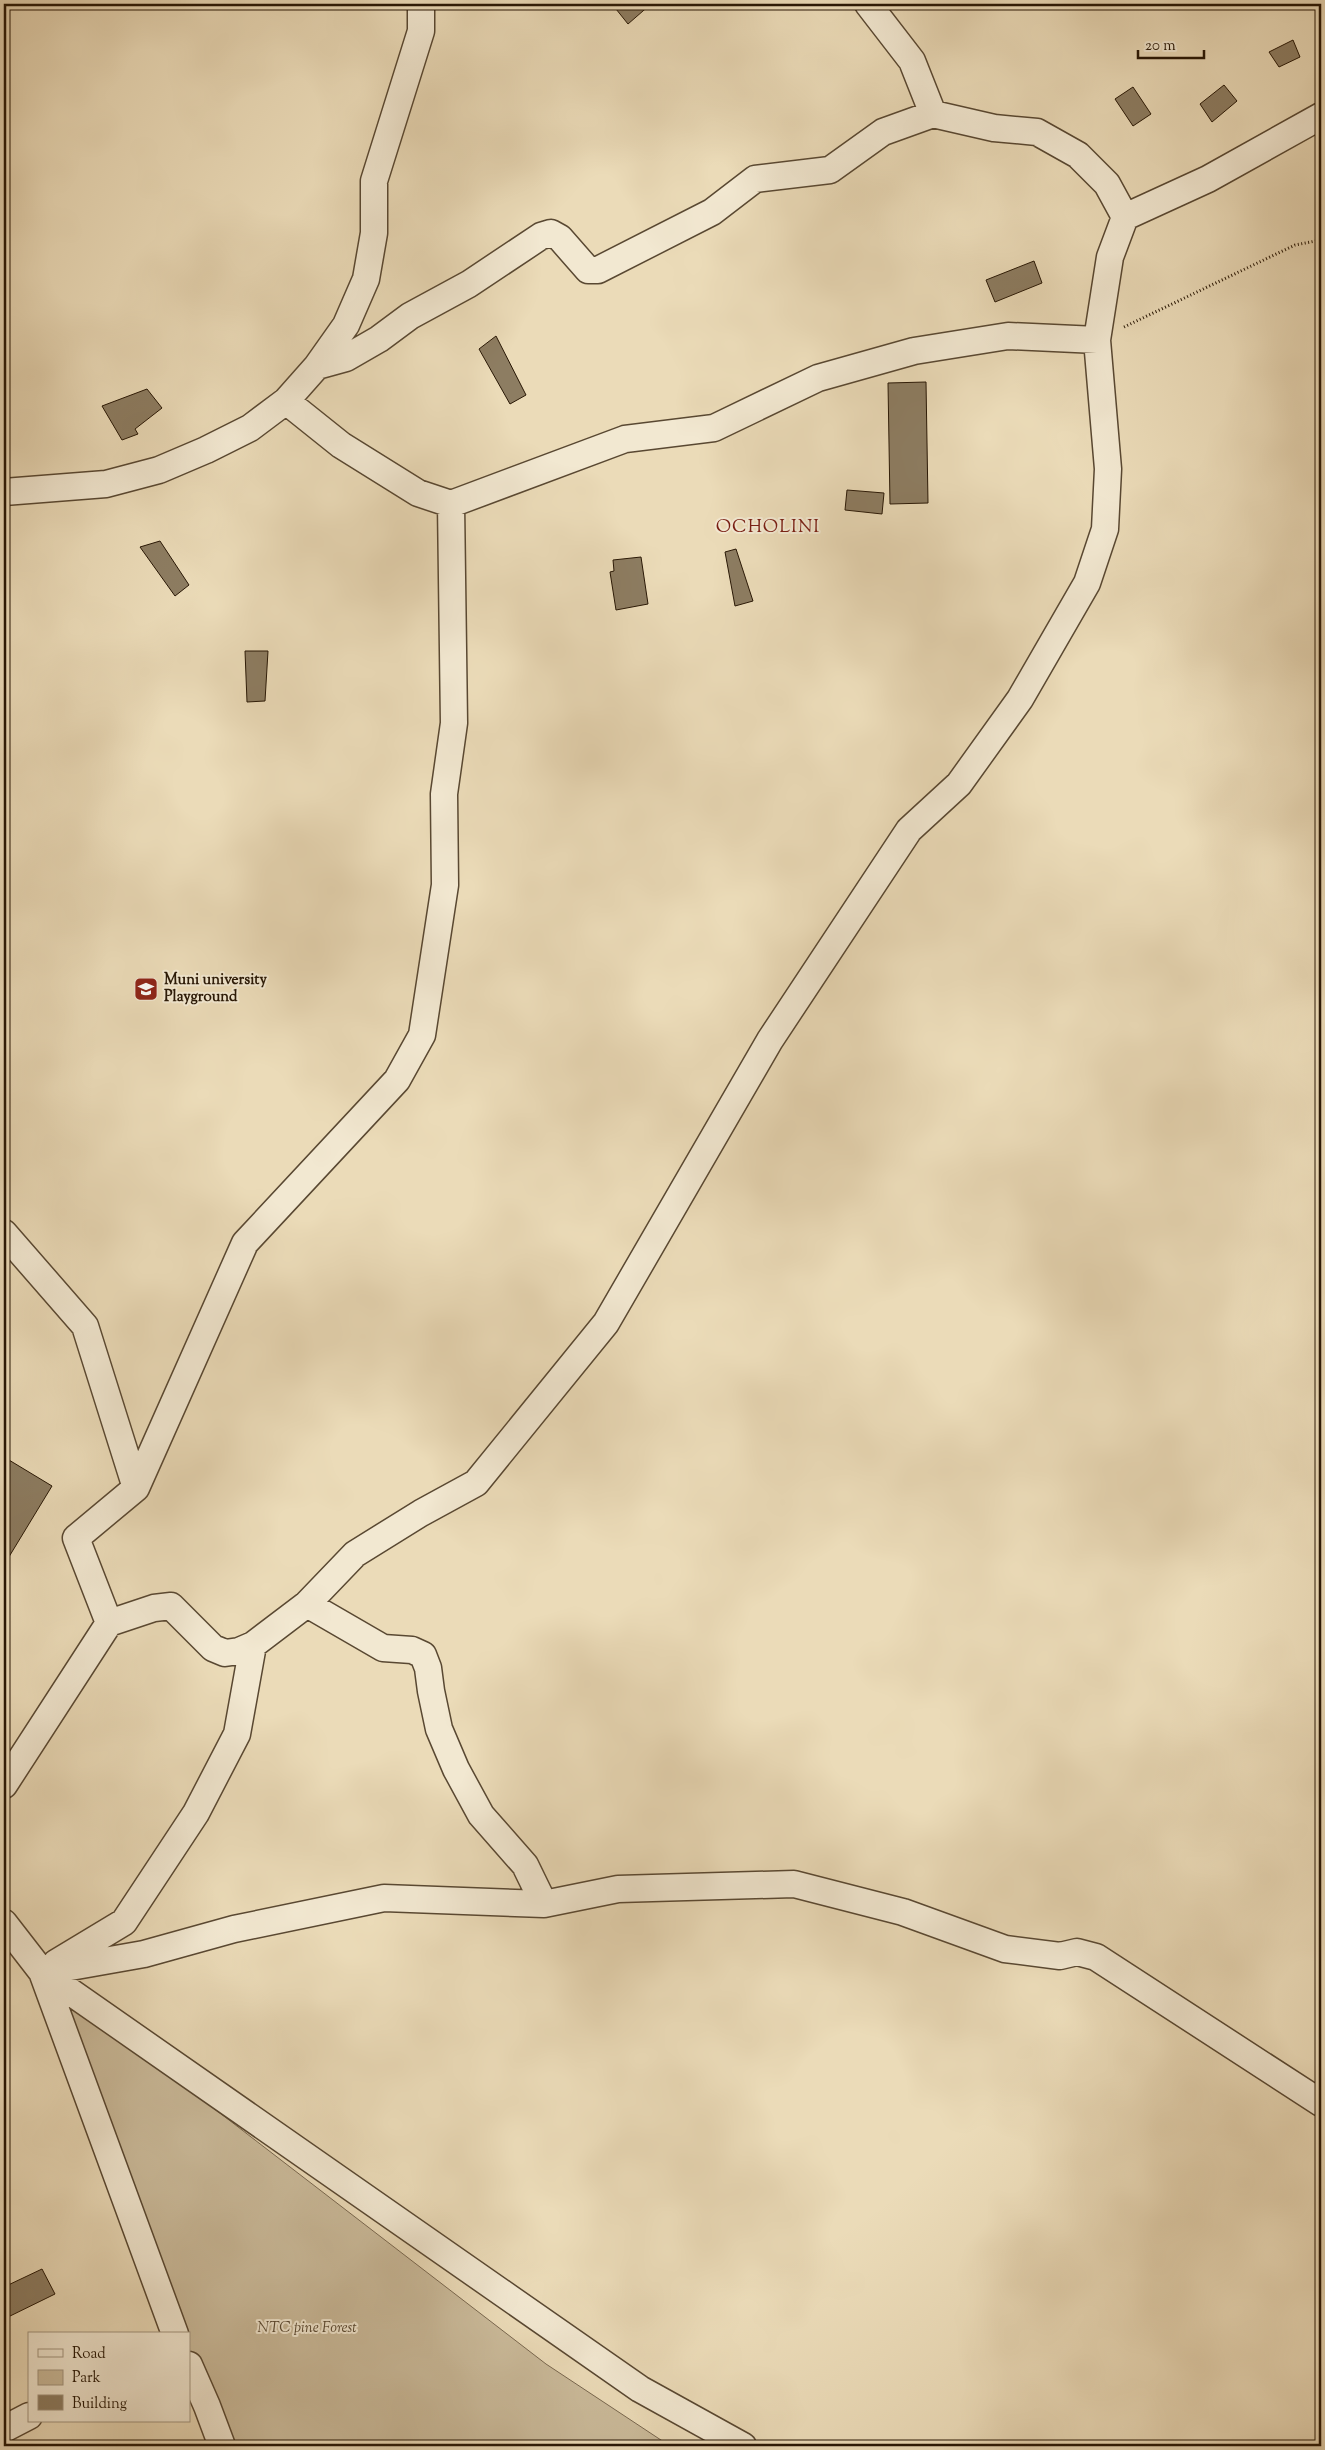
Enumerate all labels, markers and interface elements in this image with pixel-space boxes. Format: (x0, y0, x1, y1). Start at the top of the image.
scale bar (1138, 28, 1204, 60)
text: 20 m (1145, 36, 1176, 57)
district label: OCHOLINI (716, 515, 820, 541)
place label: Muni university Playground (164, 970, 267, 1008)
school or university icon: Muni university Playground (133, 976, 159, 1002)
park label: NTC pine Forest (257, 2318, 357, 2339)
legend (28, 2332, 190, 2422)
text: Road (72, 2344, 106, 2365)
text: Park (72, 2368, 101, 2389)
text: Building (72, 2394, 127, 2415)

